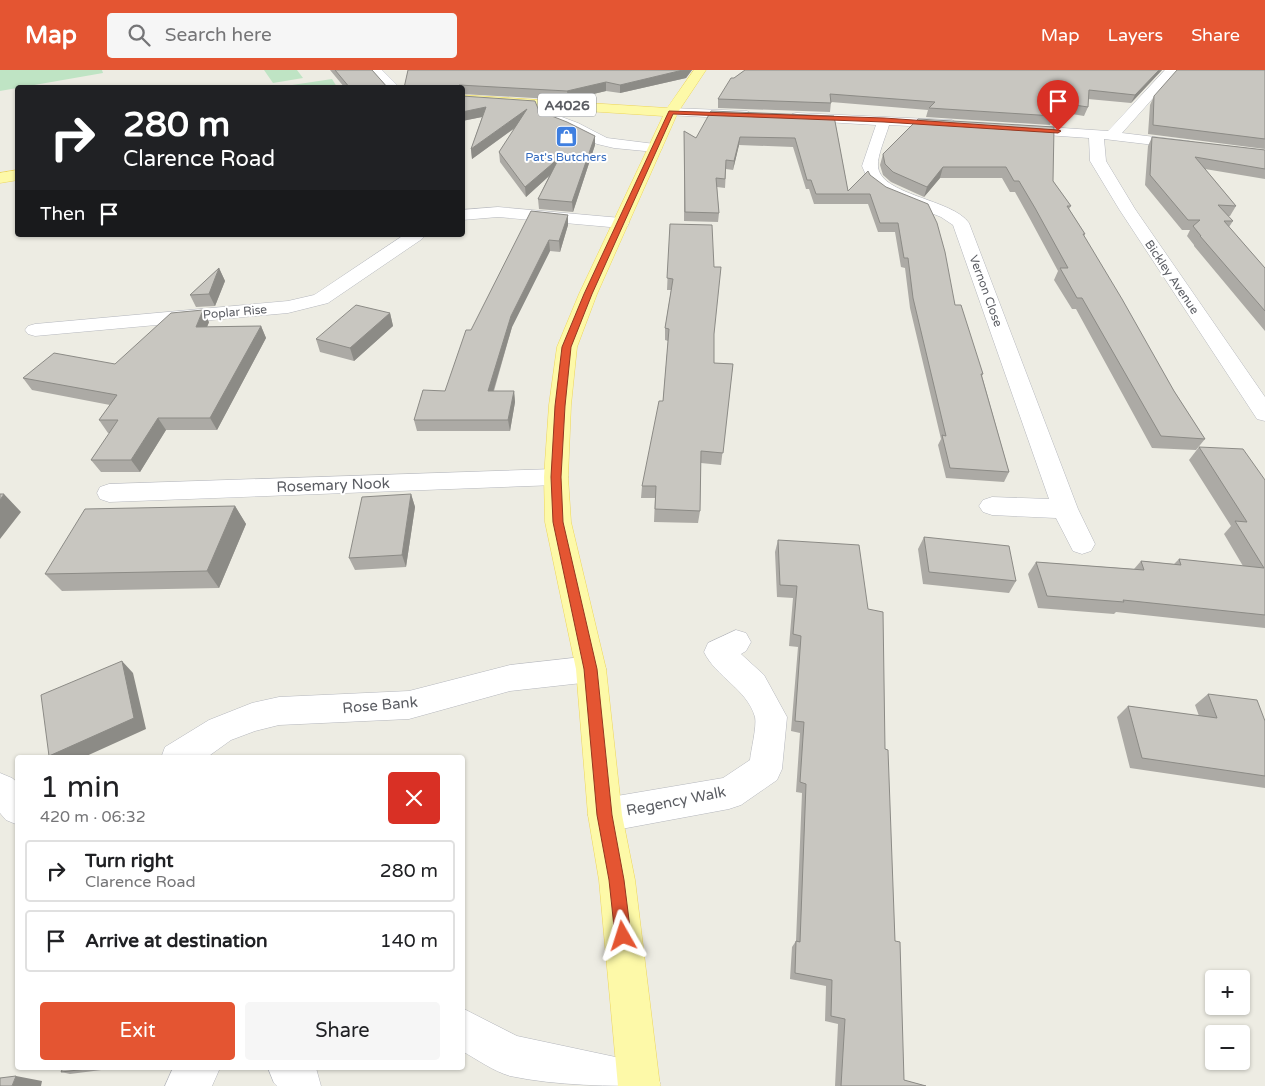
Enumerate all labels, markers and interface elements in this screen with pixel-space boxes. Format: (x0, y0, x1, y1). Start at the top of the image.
search box (107, 13, 457, 58)
text: Map (25, 21, 77, 50)
icon: search (125, 21, 153, 49)
text: Search here (165, 24, 272, 46)
text: Map (1041, 24, 1080, 46)
text: Layers (1108, 24, 1163, 46)
text: Share (1191, 24, 1240, 46)
pin (1037, 80, 1079, 131)
icon: arrive (1044, 87, 1072, 115)
road number: A4026 (538, 94, 596, 116)
text: 280 m (123, 104, 230, 146)
icon: right (40, 105, 105, 170)
shop icon: Pat's Butchers (554, 124, 578, 148)
text: Clarence Road (123, 146, 275, 172)
place label: Pat's Butchers (525, 150, 607, 164)
icon: arrive (95, 200, 123, 228)
text: Then (40, 203, 85, 225)
street label: Bickley Avenue (1142, 237, 1202, 317)
street label: Vernon Close (967, 253, 1006, 329)
street label: Poplar Rise (202, 302, 268, 322)
street label: Rosemary Nook (276, 474, 390, 496)
street label: Rose Bank (342, 693, 418, 717)
text: 1 min (40, 769, 120, 806)
button: close (388, 772, 440, 824)
street label: Regency Walk (625, 783, 727, 819)
text: 420 m · 06:32 (40, 807, 146, 827)
text: Turn right (85, 850, 173, 872)
icon: right (42, 857, 70, 885)
text: 280 m (380, 860, 438, 882)
text: Clarence Road (85, 872, 196, 892)
position arrow (596, 909, 648, 961)
icon: arrive (42, 927, 70, 955)
text: Arrive at destination (85, 930, 268, 952)
text: 140 m (380, 930, 438, 952)
map controls (1205, 970, 1250, 1070)
button: + (1205, 970, 1250, 1015)
button: Exit (40, 1002, 235, 1060)
button: Share (245, 1002, 440, 1060)
button: − (1205, 1025, 1250, 1070)

